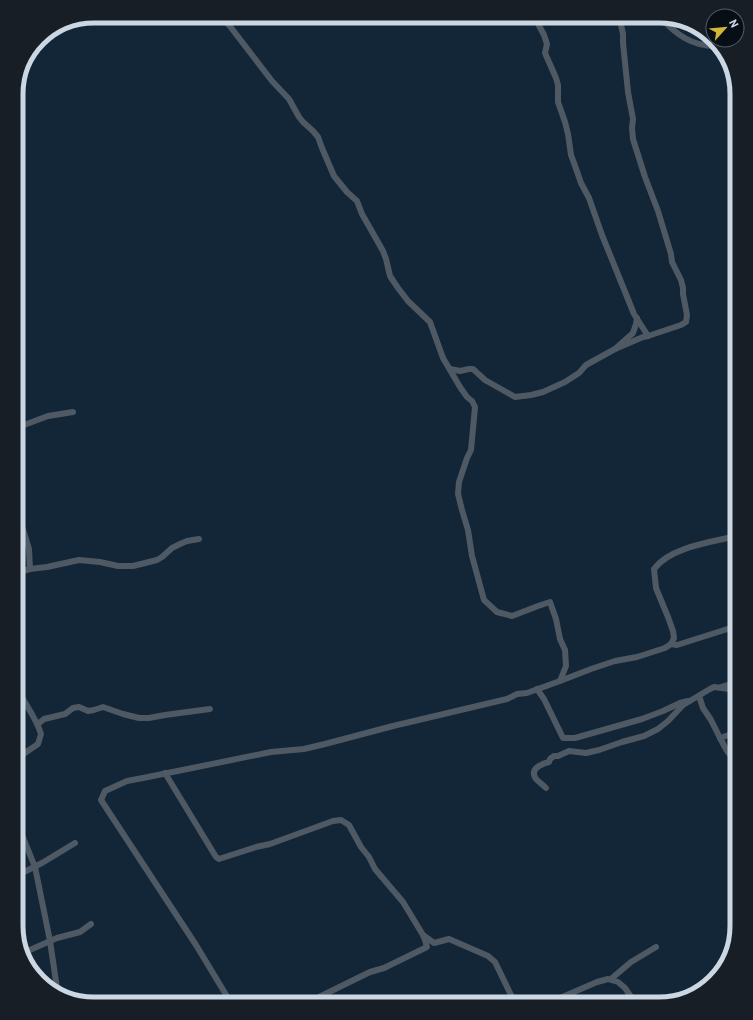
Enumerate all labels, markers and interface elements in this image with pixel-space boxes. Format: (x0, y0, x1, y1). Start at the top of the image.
north arrow (705, 8, 745, 48)
text: N (727, 17, 742, 29)

